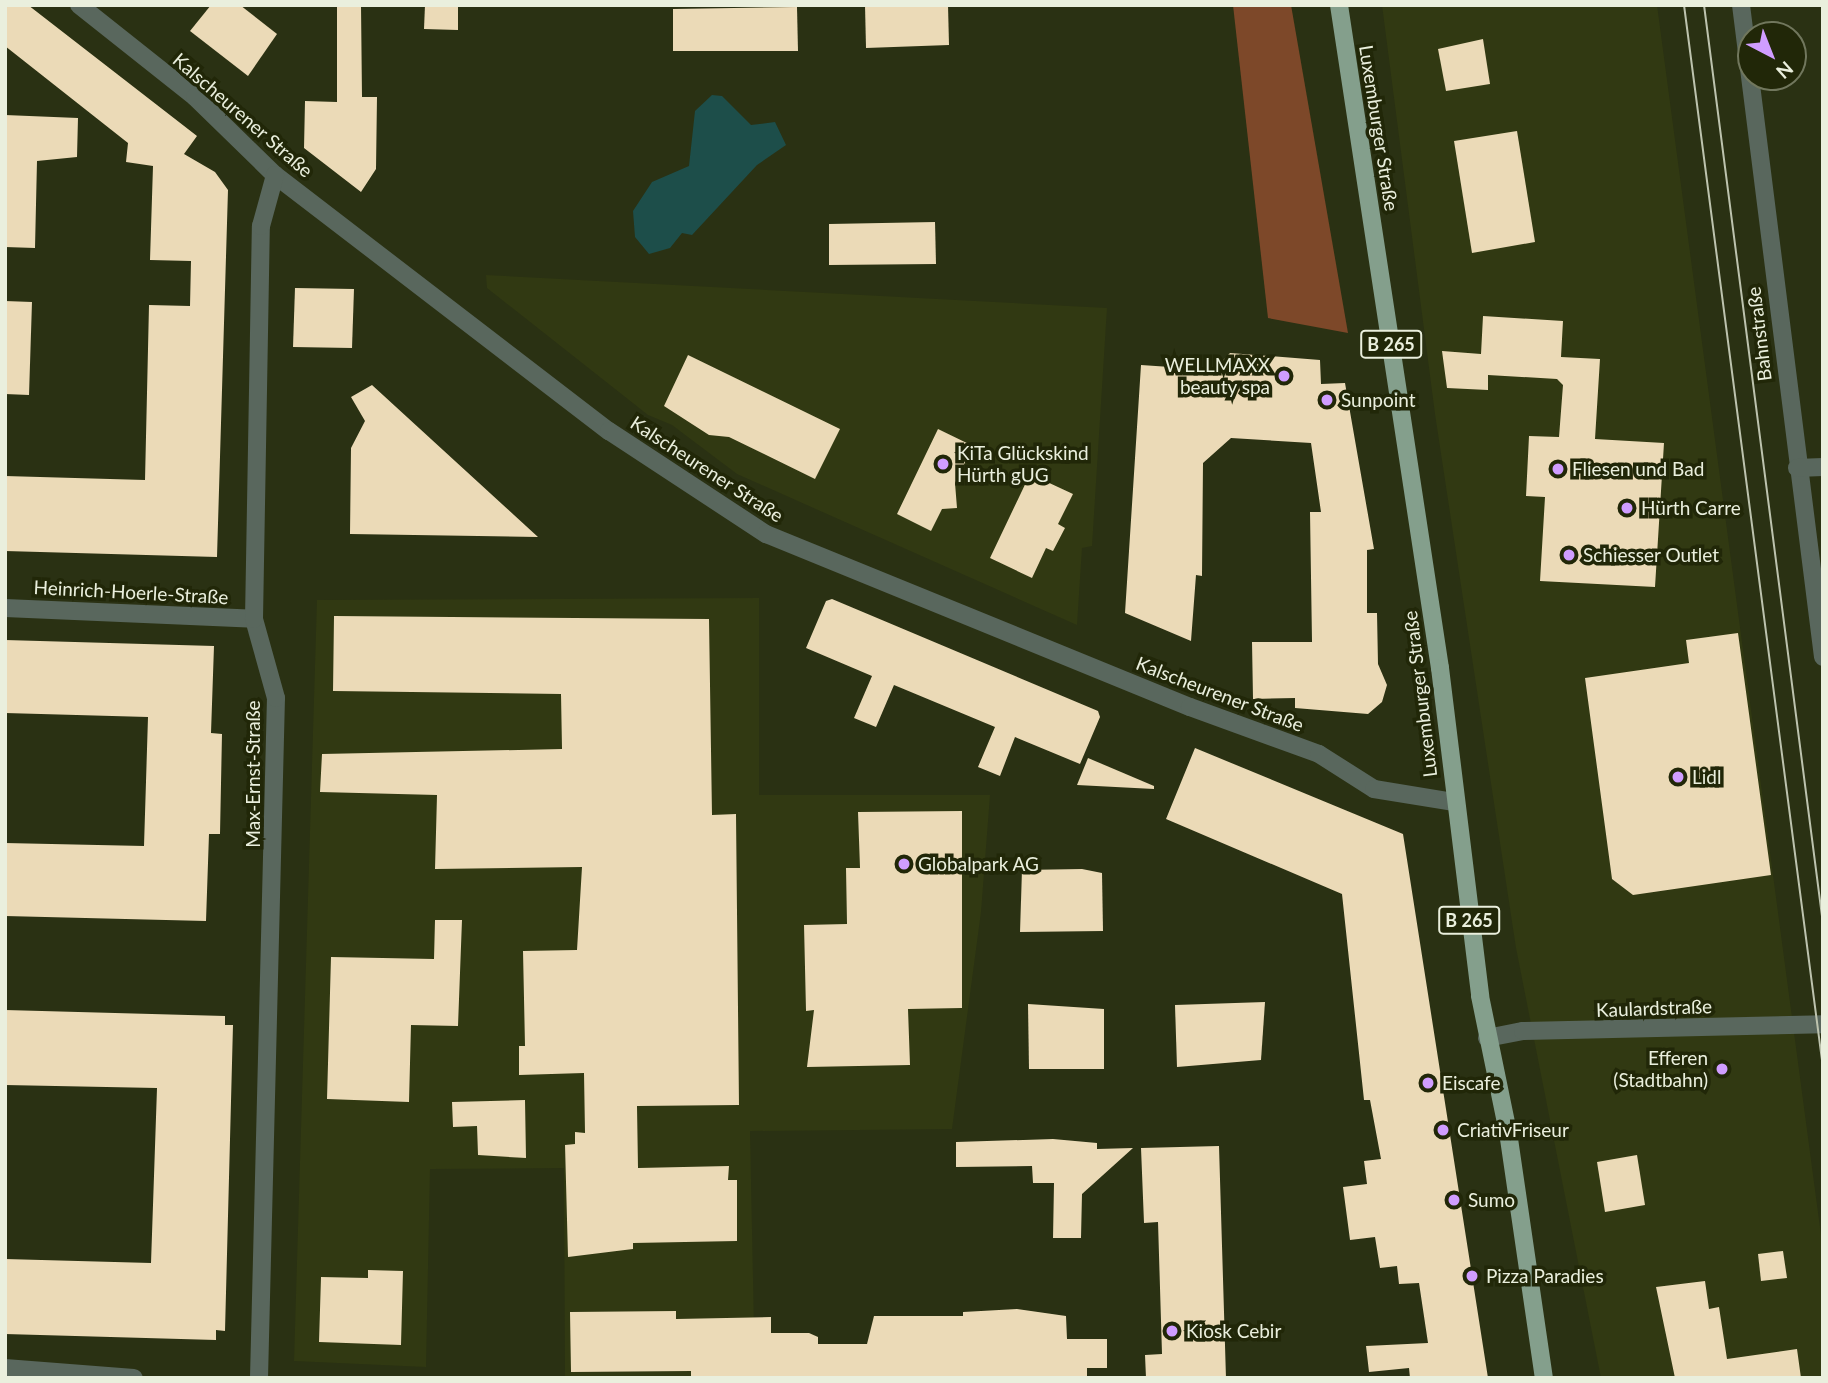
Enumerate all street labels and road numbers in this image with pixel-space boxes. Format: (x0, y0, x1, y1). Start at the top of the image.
street label: Luxemburger Straße (1355, 43, 1403, 213)
street label: Kalscheurener Straße (168, 48, 318, 182)
street label: Bahnstraße (1742, 285, 1776, 383)
road number: B 265 (1360, 330, 1422, 358)
street label: Kalscheurener Straße (626, 411, 788, 527)
street label: Heinrich-Hoerle-Straße (33, 576, 229, 608)
street label: Luxemburger Straße (1398, 609, 1442, 779)
street label: Kalscheurener Straße (1133, 651, 1307, 737)
street label: Max-Ernst-Straße (242, 700, 264, 848)
road number: B 265 (1438, 905, 1500, 934)
street label: Kaulardstraße (1596, 995, 1712, 1021)

